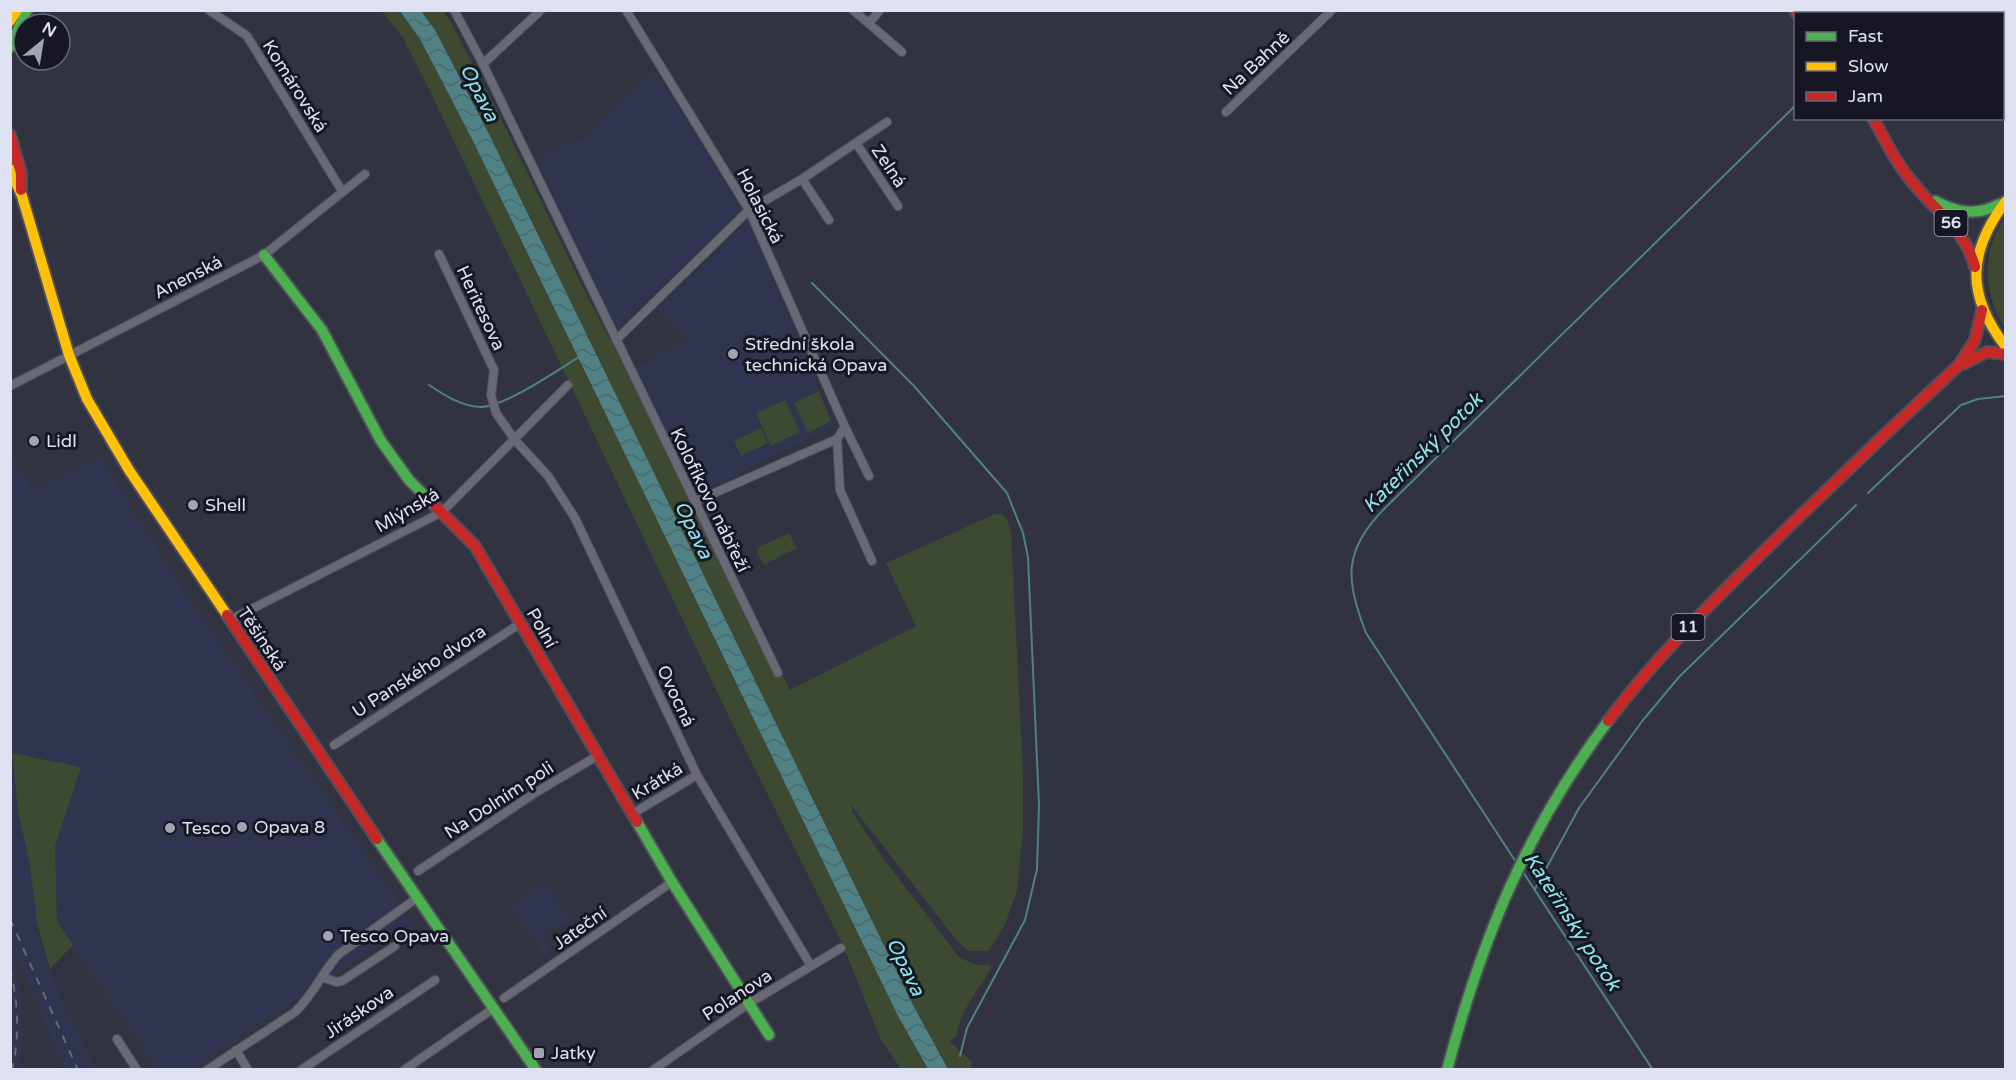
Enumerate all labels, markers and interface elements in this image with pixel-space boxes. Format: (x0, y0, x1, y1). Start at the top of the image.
north arrow (12, 12, 72, 72)
legend (1794, 12, 2004, 120)
text: N (38, 18, 60, 42)
text: Fast (1848, 25, 1883, 47)
street label: Na Bahně (1218, 26, 1294, 100)
street label: Komárovská (258, 36, 332, 136)
text: Slow (1848, 55, 1889, 77)
water label: Opava (454, 60, 504, 127)
text: Jam (1848, 85, 1883, 107)
street label: Zelná (867, 140, 911, 192)
street label: Holasická (732, 165, 788, 247)
road number: 56 (1934, 210, 1968, 236)
street label: Anenská (150, 250, 226, 304)
street label: Heritesova (452, 262, 510, 354)
place label: Střední škola technická Opava (745, 333, 887, 376)
marker: Střední škola technická Opava (726, 347, 740, 361)
water label: Kateřinský potok (1358, 387, 1489, 518)
street label: Kolofíkovo nábřeží (666, 424, 755, 576)
place label: Lidl (46, 430, 77, 452)
marker: Lidl (27, 434, 41, 448)
street label: Mlýnská (371, 483, 443, 537)
place label: Shell (205, 494, 246, 516)
water label: Opava (669, 497, 718, 564)
marker: Shell (186, 498, 200, 512)
street label: Těšínská (233, 603, 291, 675)
street label: Polní (522, 604, 562, 652)
road number: 11 (1672, 614, 1704, 640)
street label: U Panského dvora (348, 620, 490, 722)
street label: Ovocná (652, 662, 700, 730)
street label: Na Dolním poli (440, 757, 558, 843)
street label: Krátká (628, 757, 686, 805)
place label: Opava 8 (254, 816, 325, 838)
place label: Tesco (182, 817, 231, 839)
marker: Opava 8 (235, 820, 249, 834)
marker: Tesco (163, 821, 177, 835)
water label: Kateřinský potok (1518, 848, 1627, 997)
street label: Jateční (549, 901, 611, 954)
place label: Tesco Opava (340, 925, 449, 947)
marker: Tesco Opava (321, 929, 335, 943)
water label: Opava (881, 934, 930, 1001)
street label: Polanova (698, 964, 776, 1026)
street label: Jiráskova (320, 981, 398, 1043)
place label: Jatky (551, 1042, 596, 1064)
marker: Jatky (532, 1046, 546, 1060)

